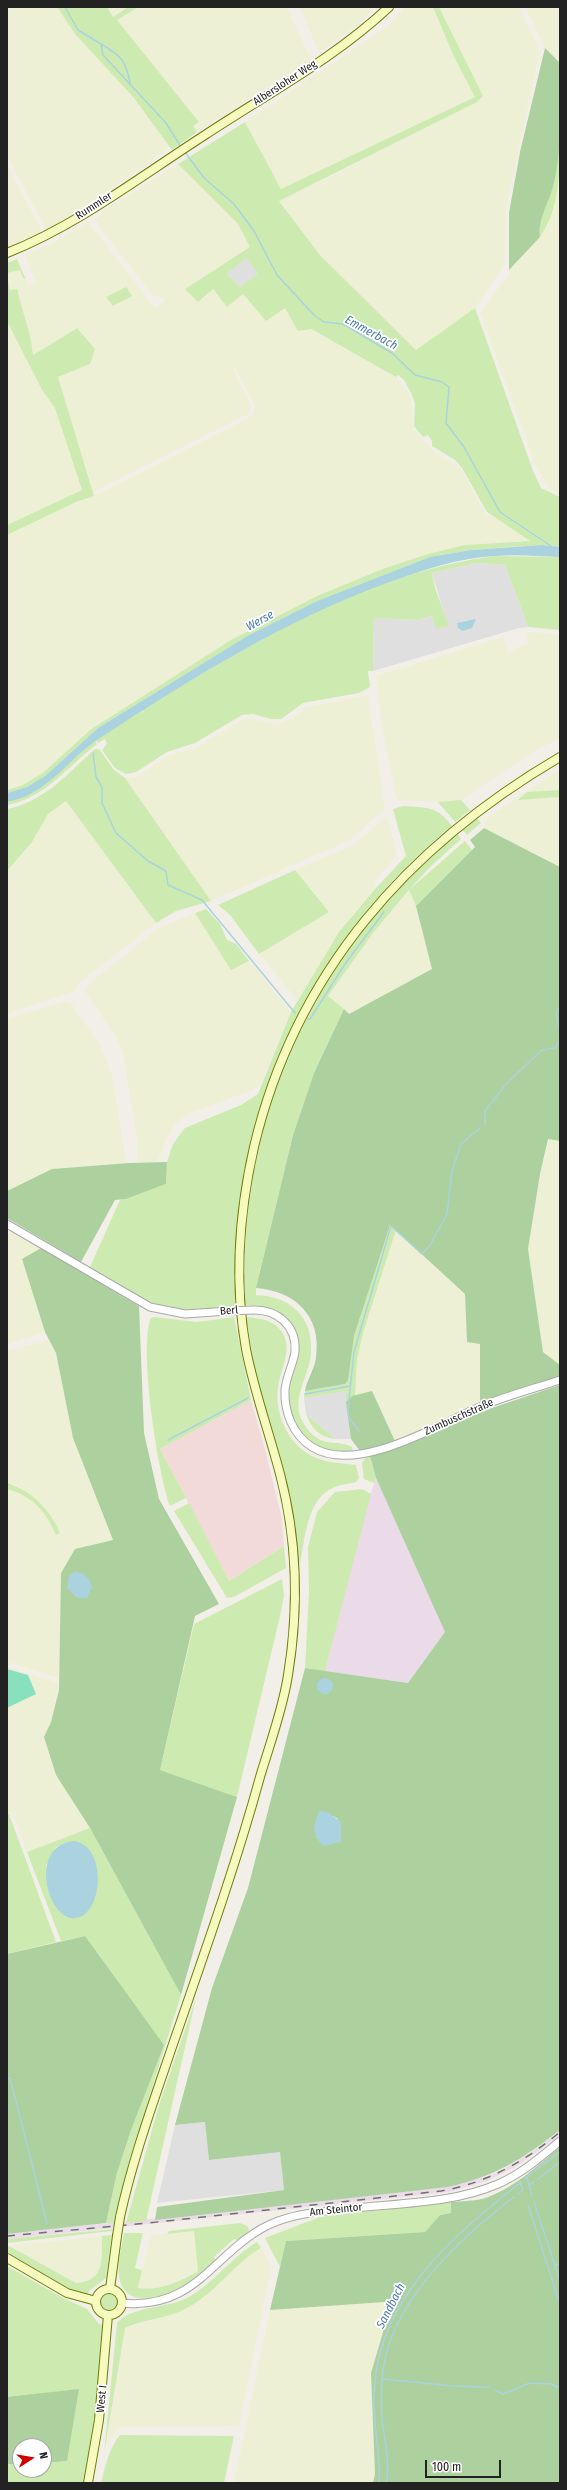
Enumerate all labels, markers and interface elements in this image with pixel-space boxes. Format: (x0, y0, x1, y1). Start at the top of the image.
street label: Albersloher Weg (251, 57, 319, 109)
street label: Rummler (73, 189, 115, 223)
water label: Emmerbach (342, 313, 400, 353)
water label: Werse (244, 608, 276, 634)
street label: Berl (219, 1304, 239, 1318)
street label: Zumbuschstraße (422, 1396, 496, 1438)
street label: Am Steintor (309, 2201, 363, 2219)
water label: Sandbach (374, 2281, 408, 2331)
street label: West I (94, 2385, 110, 2413)
north arrow (12, 2438, 52, 2478)
text: N (36, 2451, 50, 2460)
scale bar (427, 2452, 503, 2478)
text: 100 m (432, 2460, 461, 2474)

